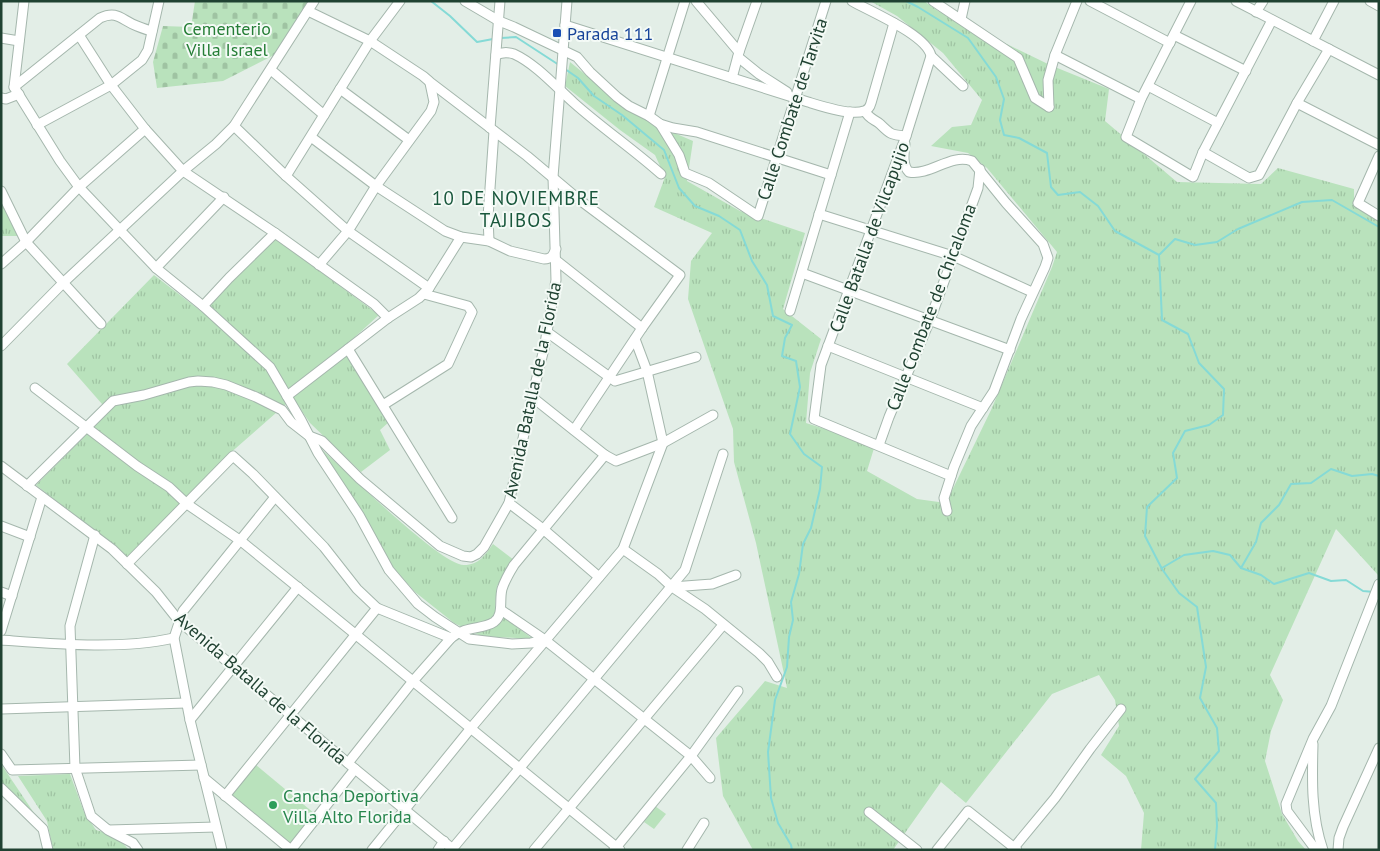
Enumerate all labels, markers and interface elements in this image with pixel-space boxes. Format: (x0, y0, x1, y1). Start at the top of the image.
street label: Calle Combate de Tarvita (752, 15, 832, 203)
park label: Cementerio Villa Israel (183, 17, 271, 61)
place label: Parada 111 (567, 22, 653, 45)
marker: Parada 111 (551, 27, 563, 39)
street label: Calle Batalla de Vilcapujio (824, 139, 914, 335)
district label: 10 DE NOVIEMBRE TAJIBOS (432, 186, 600, 232)
street label: Calle Combate de Chicaloma (881, 200, 981, 414)
street label: Avenida Batalla de la Florida (498, 280, 566, 500)
street label: Avenida Batalla de la Florida (170, 607, 352, 769)
place label: Cancha Deportiva Villa Alto Florida (282, 784, 419, 828)
marker: Cancha Deportiva Villa Alto Florida (267, 799, 279, 811)

